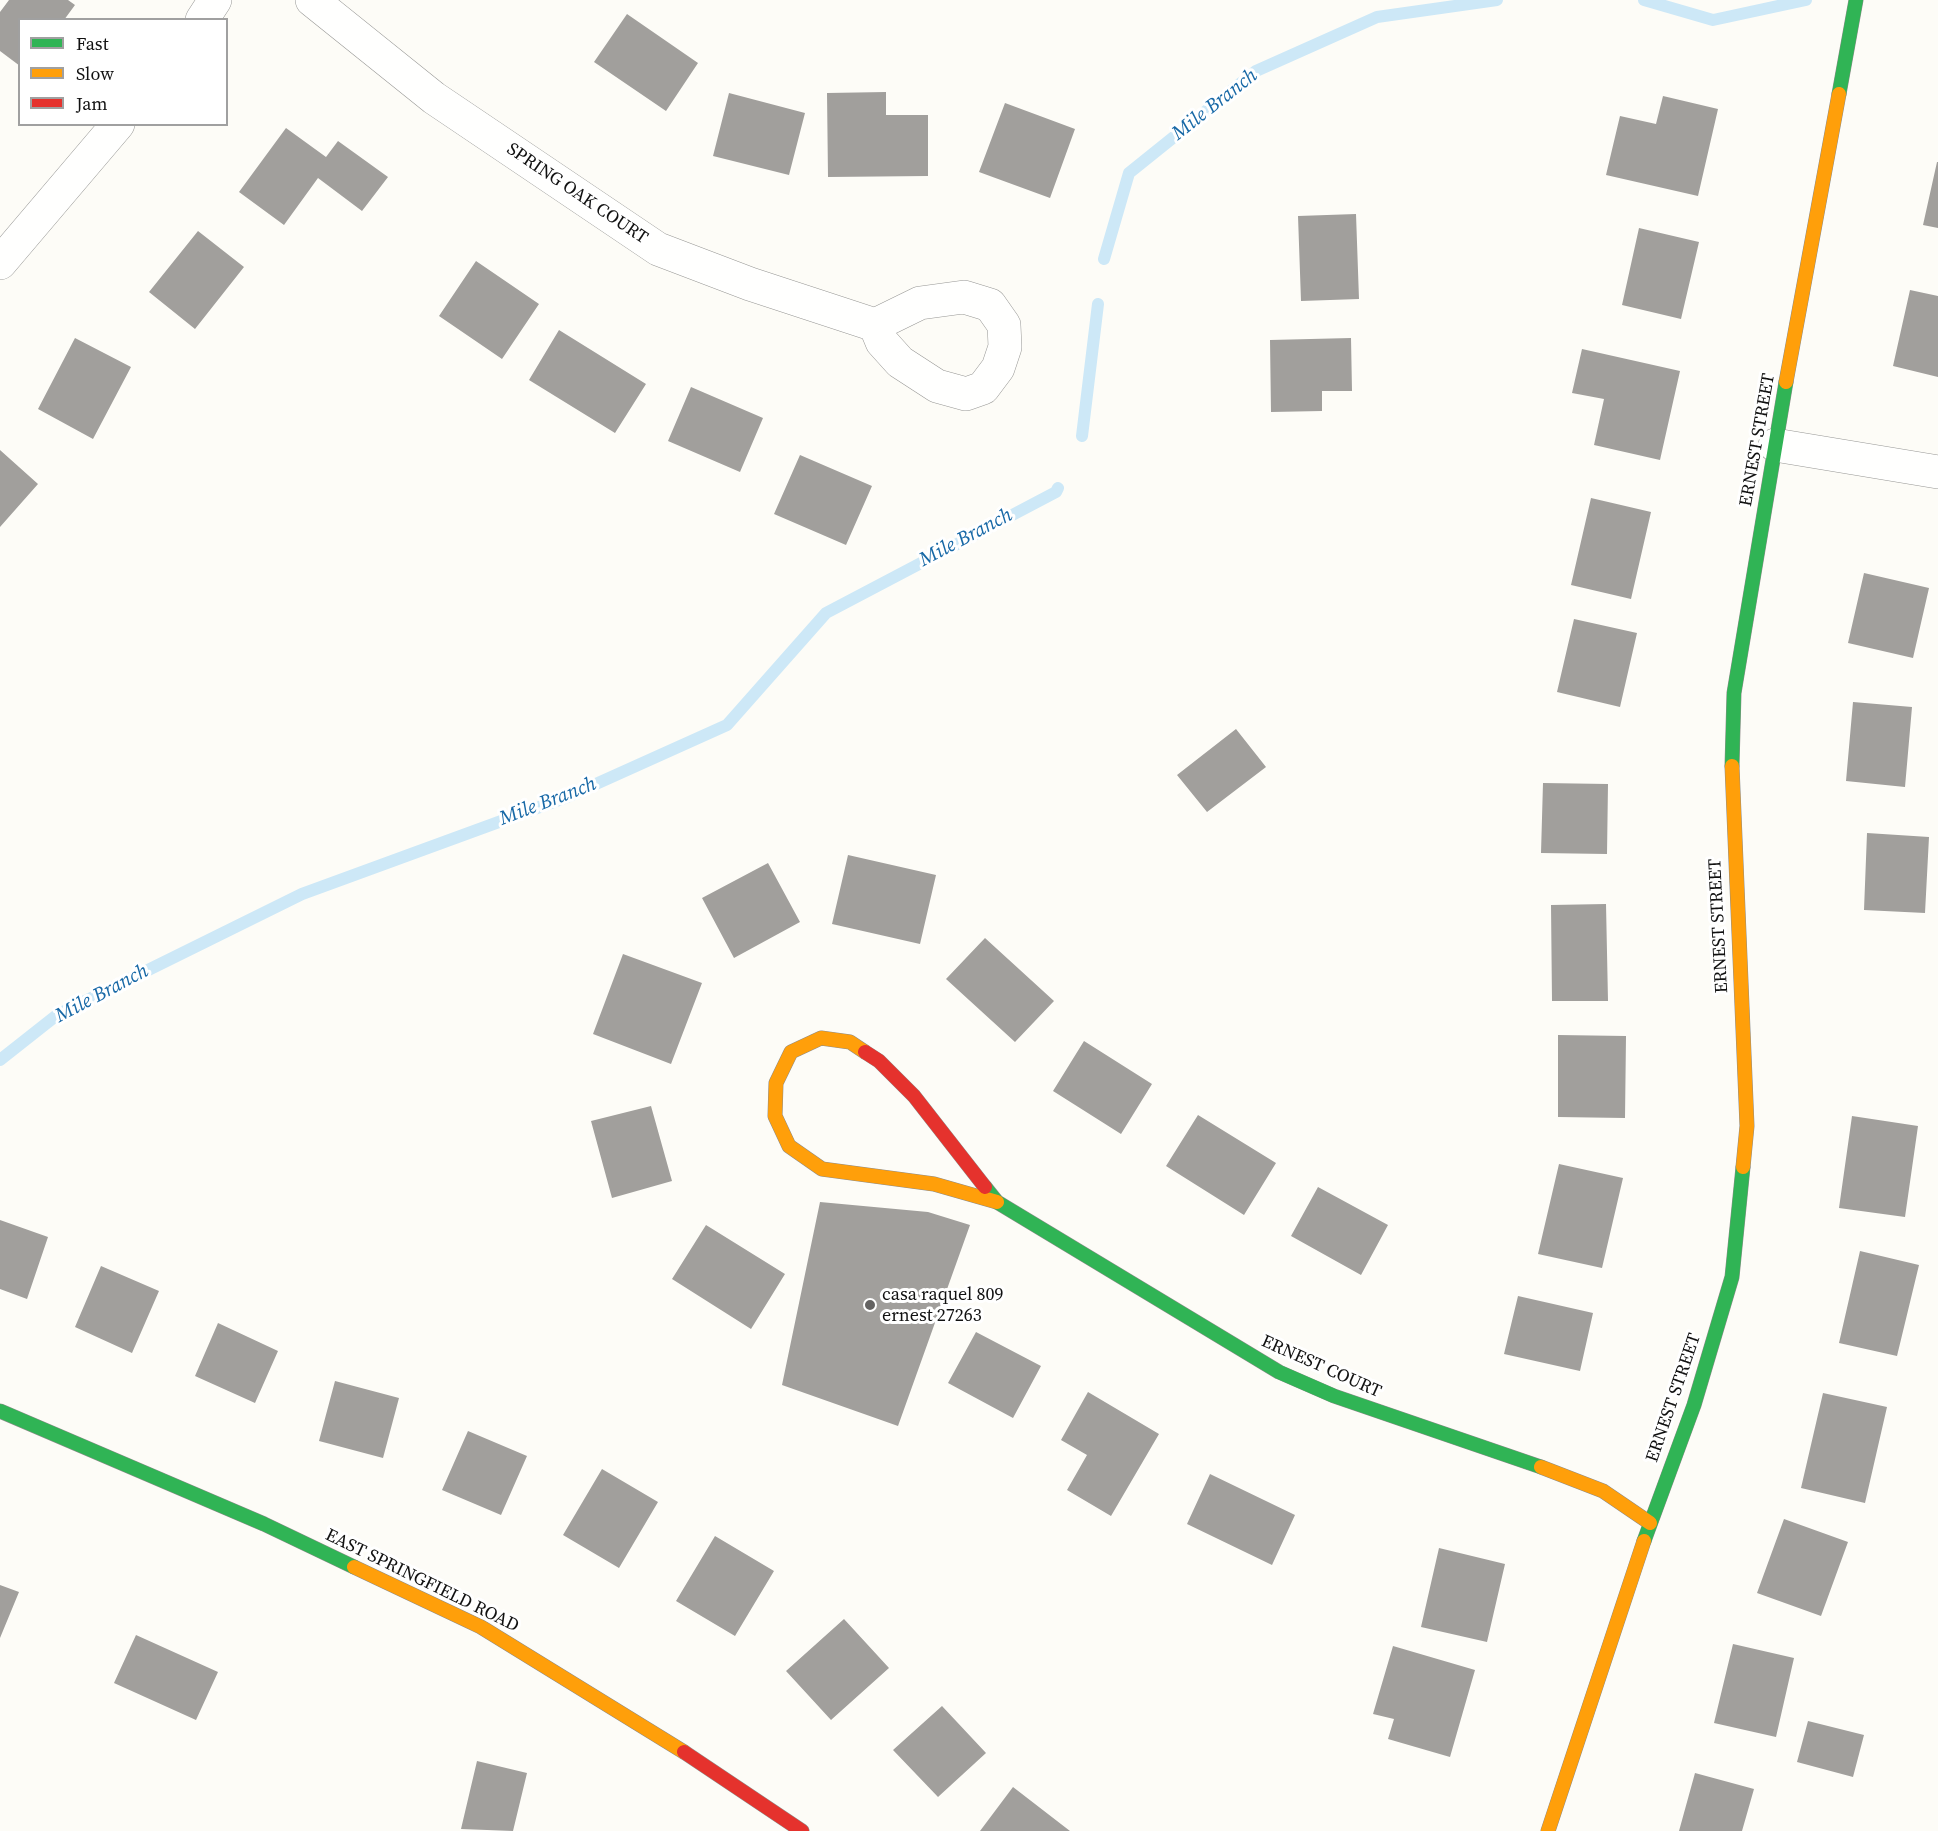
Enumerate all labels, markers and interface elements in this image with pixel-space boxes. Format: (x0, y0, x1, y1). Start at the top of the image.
legend (18, 18, 228, 126)
text: Fast (76, 31, 109, 56)
text: Slow (76, 61, 114, 86)
water label: Mile Branch (1167, 64, 1263, 146)
text: Jam (76, 91, 108, 116)
street label: SPRING OAK COURT (502, 139, 652, 249)
street label: ERNEST STREET (1736, 372, 1780, 508)
water label: Mile Branch (915, 503, 1017, 573)
water label: Mile Branch (496, 772, 600, 832)
street label: ERNEST STREET (1705, 858, 1733, 994)
water label: Mile Branch (51, 959, 153, 1029)
place label: casa raquel 809 ernest 27263 (882, 1284, 1004, 1326)
marker: casa raquel 809 ernest 27263 (863, 1298, 877, 1312)
street label: ERNEST COURT (1258, 1331, 1384, 1403)
street label: ERNEST STREET (1642, 1331, 1706, 1465)
street label: EAST SPRINGFIELD ROAD (322, 1525, 522, 1637)

